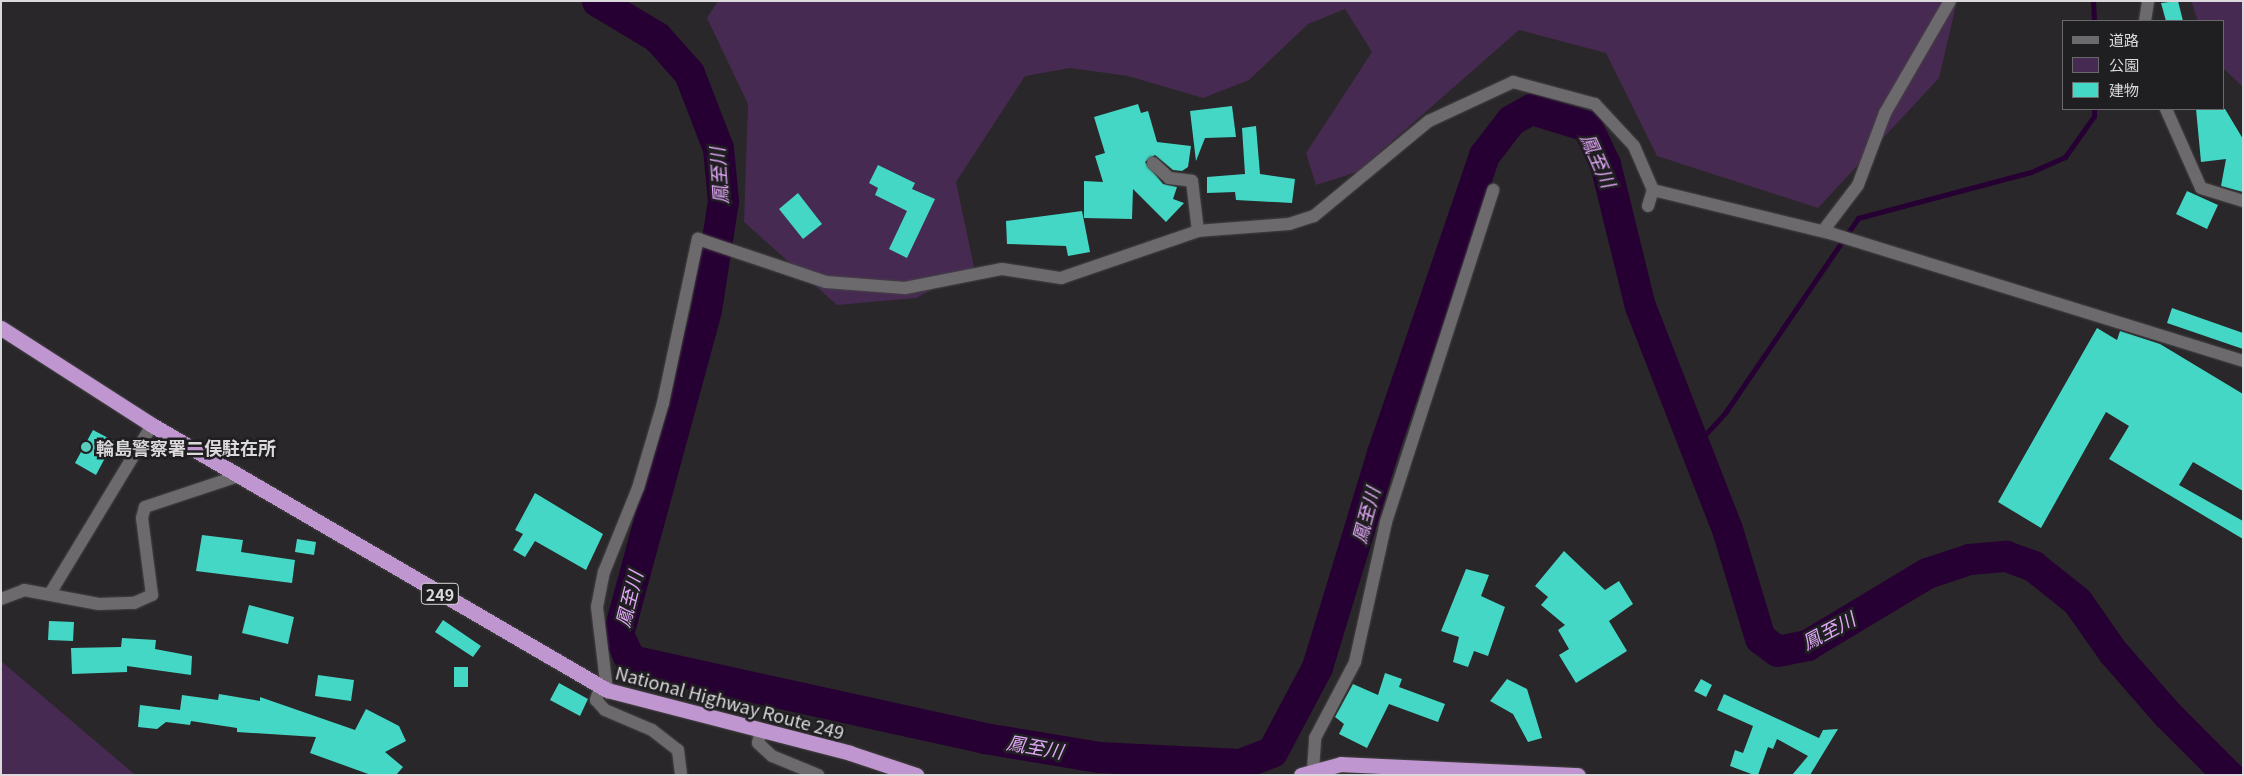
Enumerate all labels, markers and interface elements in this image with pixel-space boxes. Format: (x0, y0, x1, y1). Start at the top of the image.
legend (2062, 20, 2224, 110)
text: 道路 (2109, 29, 2139, 50)
text: 公園 (2109, 54, 2139, 75)
text: 建物 (2109, 79, 2139, 100)
water label: 鳳至川 (1577, 129, 1621, 191)
water label: 鳳至川 (705, 147, 731, 205)
place label: 輪島警察署二俣駐在所 (96, 436, 276, 458)
marker: 輪島警察署二俣駐在所 (80, 441, 92, 453)
water label: 鳳至川 (1347, 485, 1383, 545)
water label: 鳳至川 (610, 569, 646, 629)
road number: 249 (420, 580, 460, 608)
water label: 鳳至川 (1797, 607, 1859, 653)
street label: National Highway Route 249 (613, 661, 847, 743)
water label: 鳳至川 (1005, 730, 1065, 762)

